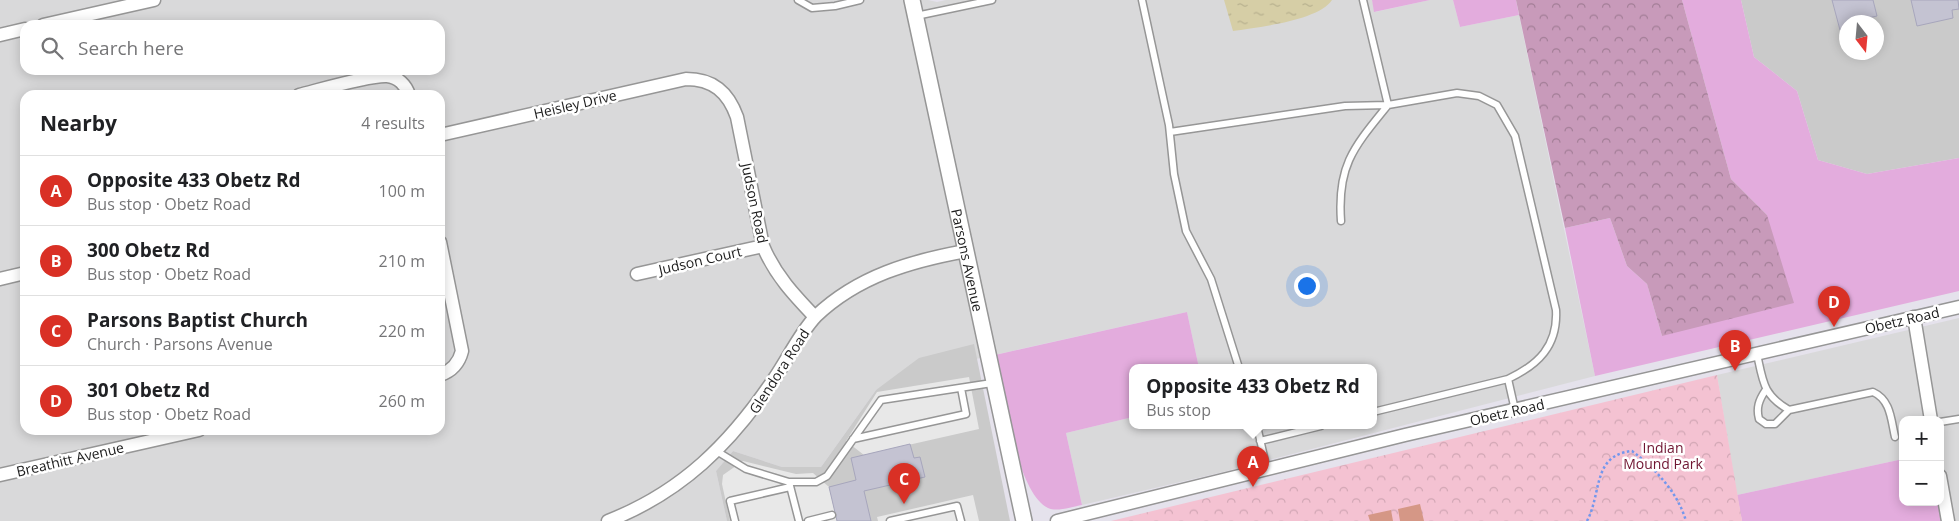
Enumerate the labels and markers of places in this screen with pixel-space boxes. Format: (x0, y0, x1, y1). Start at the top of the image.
pin: D (1818, 286, 1850, 327)
pin: B (1719, 330, 1751, 371)
pin: A (1237, 446, 1269, 487)
pin: C (888, 463, 920, 504)

